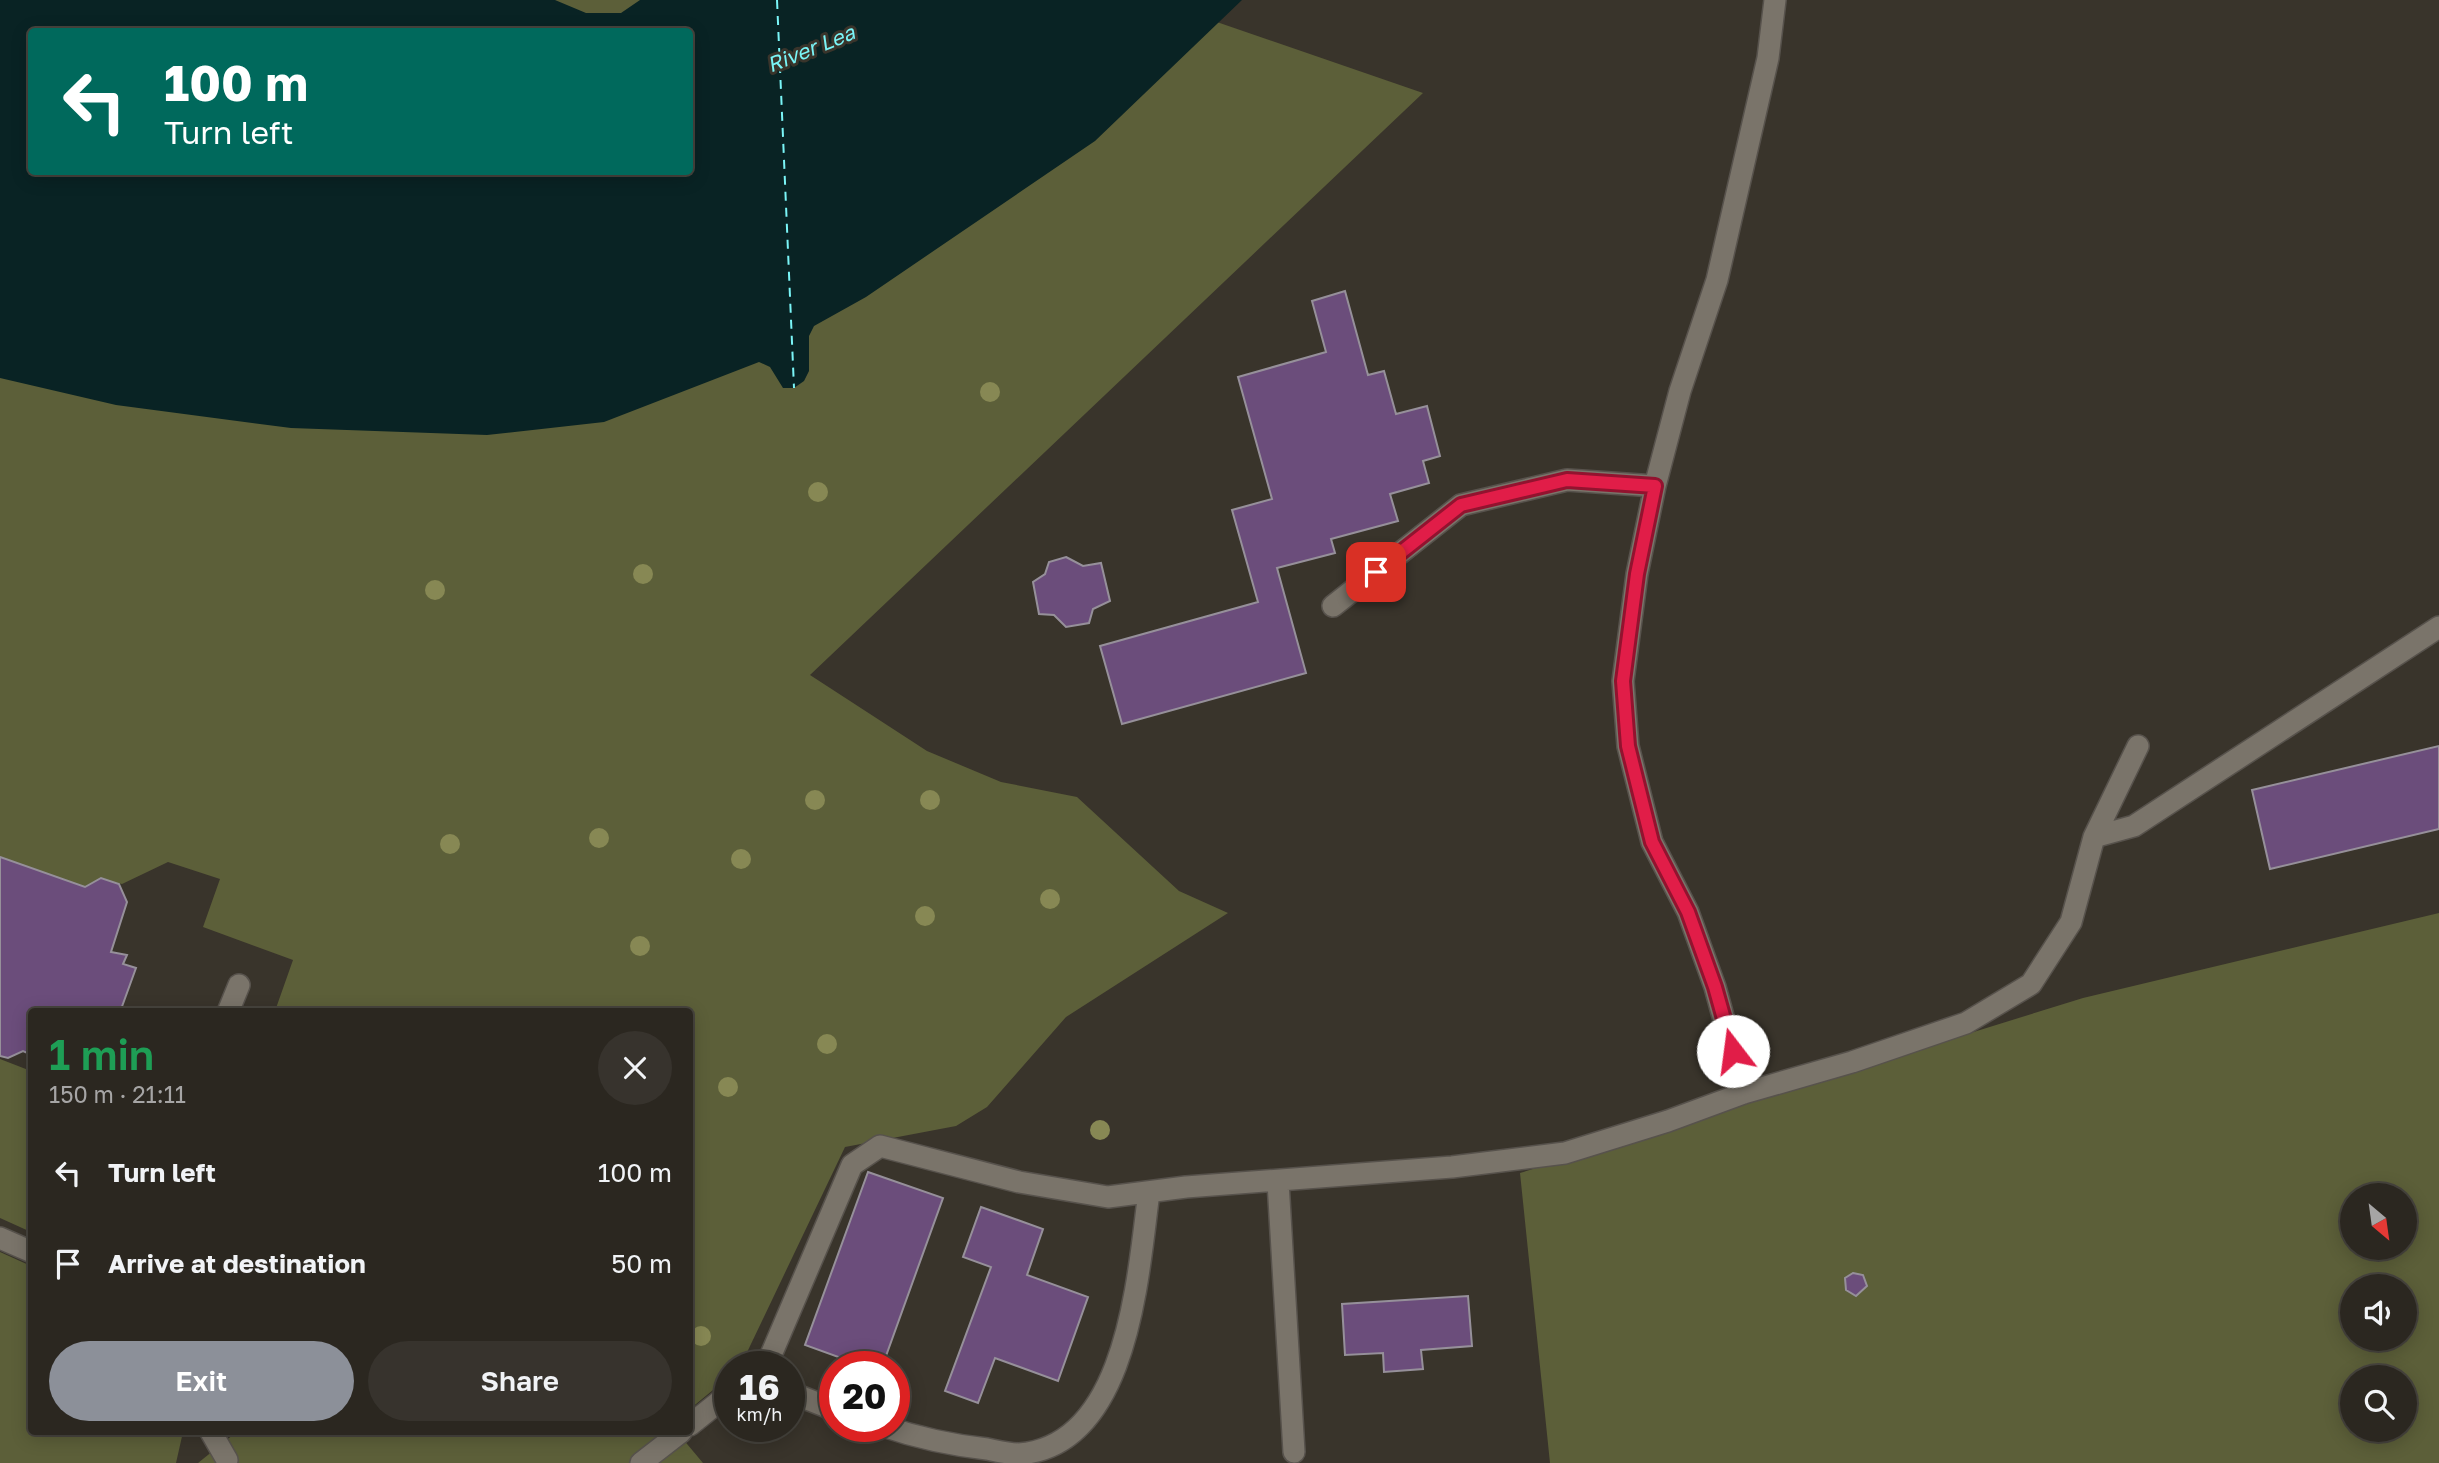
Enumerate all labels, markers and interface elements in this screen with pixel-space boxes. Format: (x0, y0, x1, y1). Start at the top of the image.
water label: River Lea (763, 18, 860, 77)
text: 100 m (164, 53, 308, 112)
icon: left (49, 56, 140, 147)
text: Turn left (164, 113, 293, 151)
pin (1346, 542, 1406, 602)
icon: arrive (1357, 553, 1395, 591)
position arrow (1696, 1014, 1770, 1088)
text: 1 min (49, 1029, 154, 1079)
button: close (598, 1031, 672, 1105)
text: 150 m · 21:11 (49, 1080, 186, 1108)
icon: left (49, 1154, 87, 1192)
text: Turn left (108, 1157, 216, 1188)
text: 100 m (598, 1157, 672, 1188)
north arrow (2340, 1183, 2417, 1260)
map controls (2340, 1183, 2417, 1442)
icon: arrive (49, 1245, 87, 1283)
text: Arrive at destination (108, 1248, 366, 1279)
text: 50 m (611, 1248, 672, 1279)
button: sound (2340, 1274, 2417, 1351)
button: Exit (49, 1341, 354, 1421)
button: Share (368, 1341, 672, 1421)
speed limit sign: 20 (819, 1351, 910, 1442)
button: search (2340, 1365, 2417, 1442)
text: 16 (739, 1366, 780, 1408)
text: km/h (737, 1403, 782, 1425)

